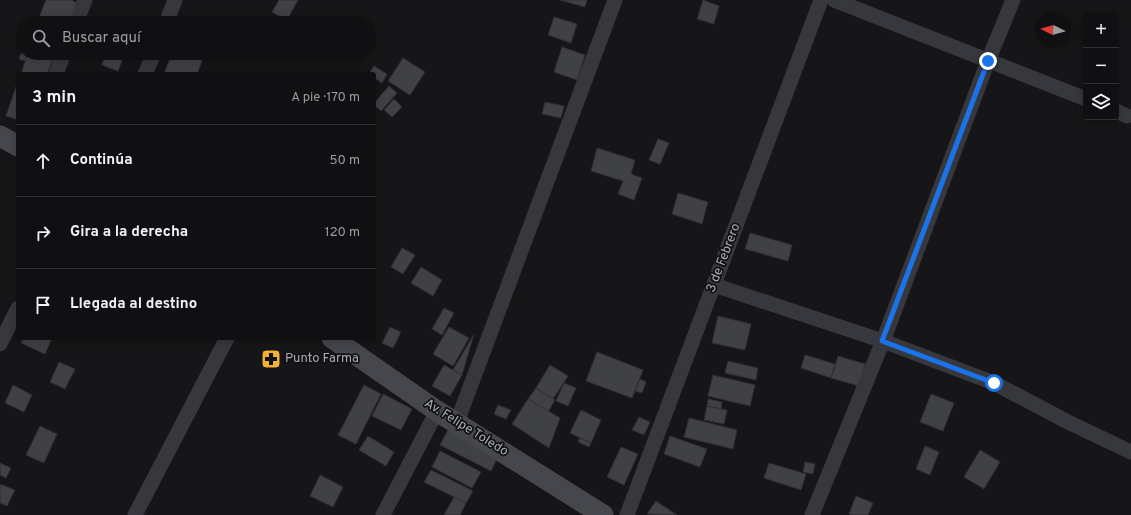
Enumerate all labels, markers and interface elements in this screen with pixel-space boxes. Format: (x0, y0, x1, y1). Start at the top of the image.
north arrow (1035, 12, 1071, 48)
map controls (1083, 12, 1119, 120)
button: + (1083, 12, 1119, 48)
search box (16, 16, 376, 60)
icon: search (30, 27, 52, 49)
text: Buscar aquí (62, 29, 141, 48)
button: − (1083, 48, 1119, 84)
route end (979, 52, 997, 70)
button: layers (1083, 84, 1119, 120)
text: 3 min (32, 87, 76, 109)
text: A pie · 170 m (291, 90, 360, 106)
icon: ahead (32, 150, 54, 172)
text: Continúa (70, 151, 132, 170)
text: 50 m (330, 153, 360, 169)
street label: 3 de Febrero (704, 221, 744, 295)
icon: right (32, 222, 54, 244)
text: Gira a la derecha (70, 223, 188, 242)
text: 120 m (325, 225, 360, 241)
icon: arrive (32, 294, 54, 316)
text: Llegada al destino (70, 295, 197, 314)
pharmacy icon: Punto Farma (260, 348, 282, 370)
place label: Punto Farma (285, 351, 359, 367)
route start (985, 374, 1003, 392)
street label: Av. Felipe Toledo (421, 396, 511, 460)

